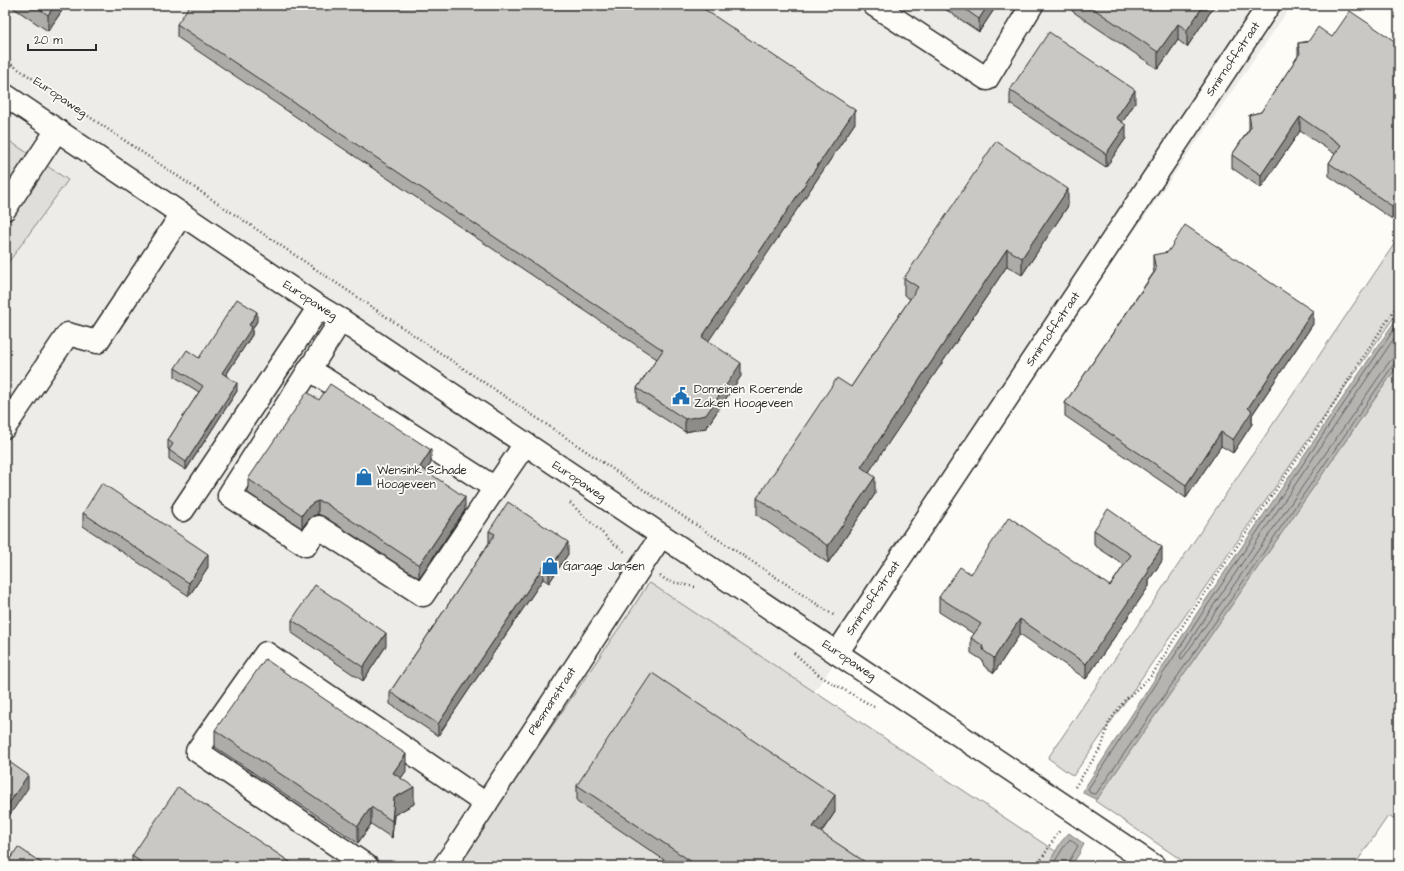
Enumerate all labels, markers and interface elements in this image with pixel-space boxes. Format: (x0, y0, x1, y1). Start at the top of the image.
street label: Smirnoffstraat (1202, 18, 1264, 100)
scale bar (28, 26, 96, 52)
text: 20 m (34, 32, 63, 49)
street label: Europaweg (29, 73, 90, 122)
street label: Europaweg (279, 276, 341, 325)
street label: Smirnoffstraat (1022, 288, 1084, 370)
place label: Domeinen Roerende Zaken Hoogeveen (694, 381, 804, 413)
public building icon: Domeinen Roerende Zaken Hoogeveen (671, 386, 691, 406)
street label: Europaweg (548, 457, 609, 506)
place label: Wensink Schade Hoogeveen (377, 462, 467, 494)
shop icon: Wensink Schade Hoogeveen (354, 467, 374, 487)
shop icon: Garage Jansen (540, 556, 560, 576)
street label: Smirnoffstraat (842, 557, 904, 639)
place label: Garage Jansen (563, 558, 645, 576)
street label: Europaweg (818, 636, 879, 685)
street label: Plesmanstraat (524, 664, 580, 738)

